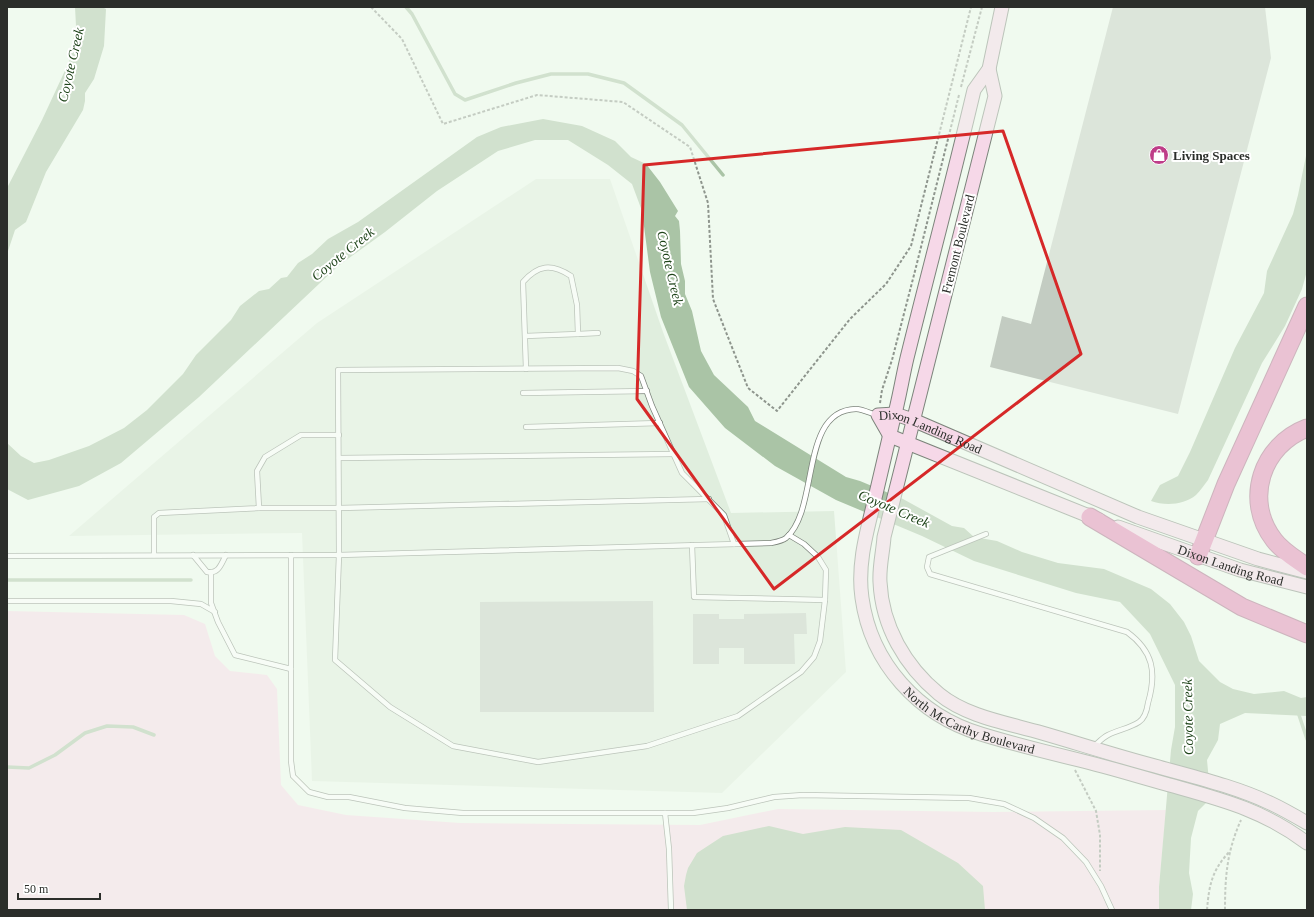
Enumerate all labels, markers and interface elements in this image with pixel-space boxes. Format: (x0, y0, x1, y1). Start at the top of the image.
water label: Coyote Creek (55, 25, 87, 104)
shop icon: Living Spaces (1148, 144, 1170, 166)
place label: Living Spaces (1173, 148, 1250, 163)
street label: Fremont Boulevard (938, 192, 978, 295)
water label: Coyote Creek (309, 224, 378, 284)
water label: Coyote Creek (654, 229, 686, 308)
street label: Dixon Landing Road (878, 406, 985, 457)
water label: Coyote Creek (856, 487, 933, 531)
street label: Dixon Landing Road (1176, 541, 1286, 588)
water label: Coyote Creek (1180, 678, 1196, 755)
street label: North McCarthy Boulevard (901, 683, 1037, 756)
scale bar (18, 875, 100, 901)
text: 50 m (24, 882, 49, 896)

